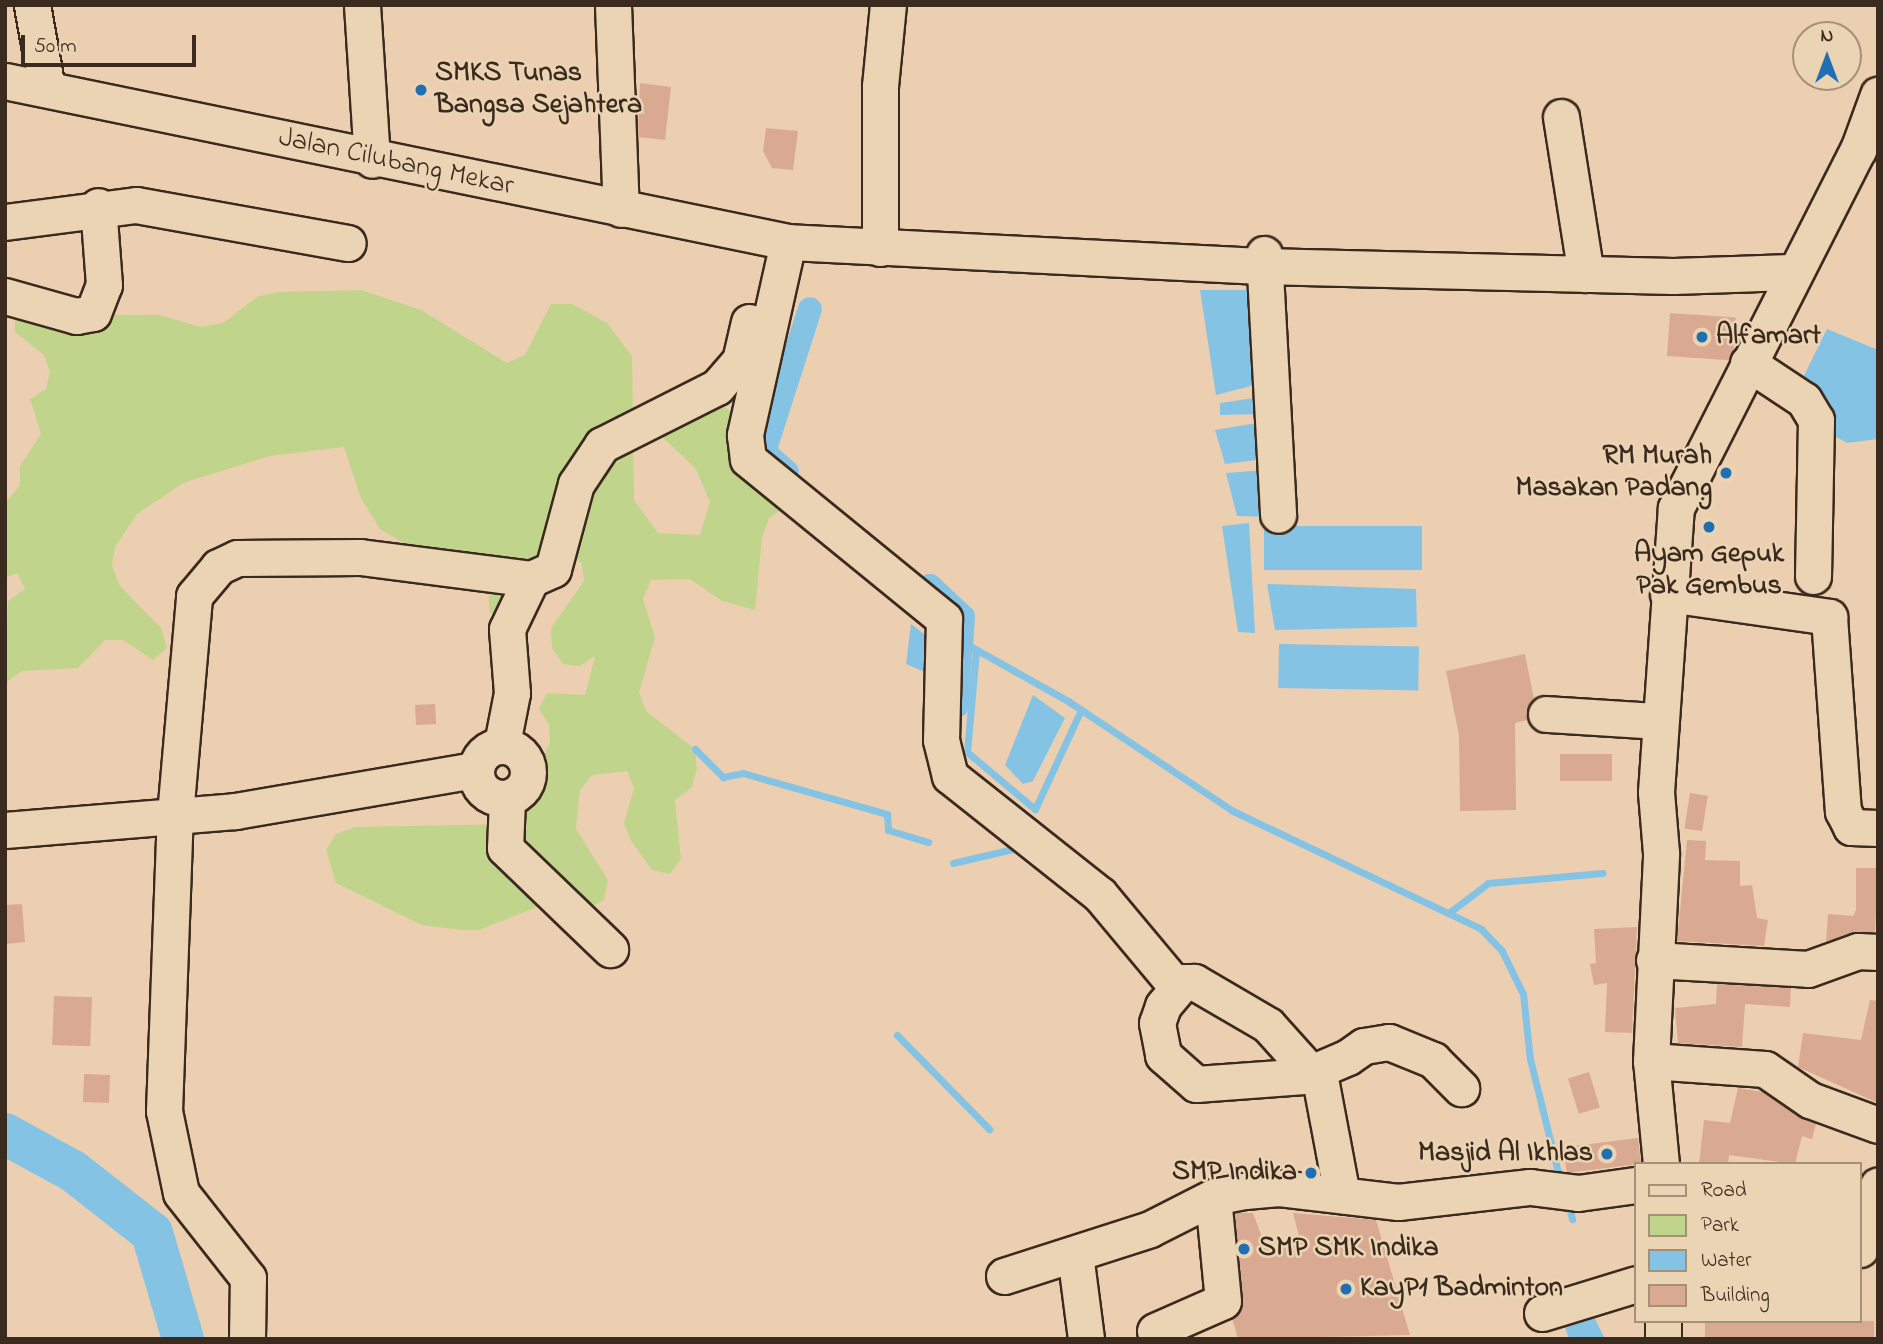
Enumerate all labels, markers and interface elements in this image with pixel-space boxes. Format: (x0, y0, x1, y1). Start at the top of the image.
scale bar (24, 21, 200, 65)
north arrow (1792, 21, 1862, 91)
text: N (1821, 23, 1833, 50)
text: 50 m (34, 32, 77, 62)
place label: SMKS Tunas Bangsa Sejahtera (435, 57, 642, 123)
marker: SMKS Tunas Bangsa Sejahtera (413, 82, 429, 98)
street label: Jalan Cilubang Mekar (275, 122, 517, 204)
place label: Alfamart (1716, 320, 1821, 354)
marker: Alfamart (1694, 329, 1710, 345)
place label: RM Murah Masakan Padang (1515, 440, 1712, 506)
marker: RM Murah Masakan Padang (1718, 465, 1734, 481)
marker: Ayam Gepuk Pak Gembus (1701, 519, 1717, 535)
place label: Ayam Gepuk Pak Gembus (1634, 538, 1784, 604)
place label: Masjid Al Ikhlas (1418, 1137, 1593, 1171)
marker: Masjid Al Ikhlas (1599, 1146, 1615, 1162)
place label: SMP Indika (1172, 1156, 1297, 1190)
legend (1634, 1162, 1862, 1323)
marker: SMP Indika (1303, 1165, 1319, 1181)
text: Road (1701, 1176, 1747, 1206)
text: Park (1701, 1211, 1739, 1241)
place label: SMP SMK Indika (1258, 1232, 1439, 1266)
marker: SMP SMK Indika (1236, 1241, 1252, 1257)
text: Water (1701, 1246, 1752, 1276)
place label: KayP1 Badminton (1360, 1272, 1563, 1306)
marker: KayP1 Badminton (1338, 1281, 1354, 1297)
text: Building (1701, 1281, 1770, 1311)

